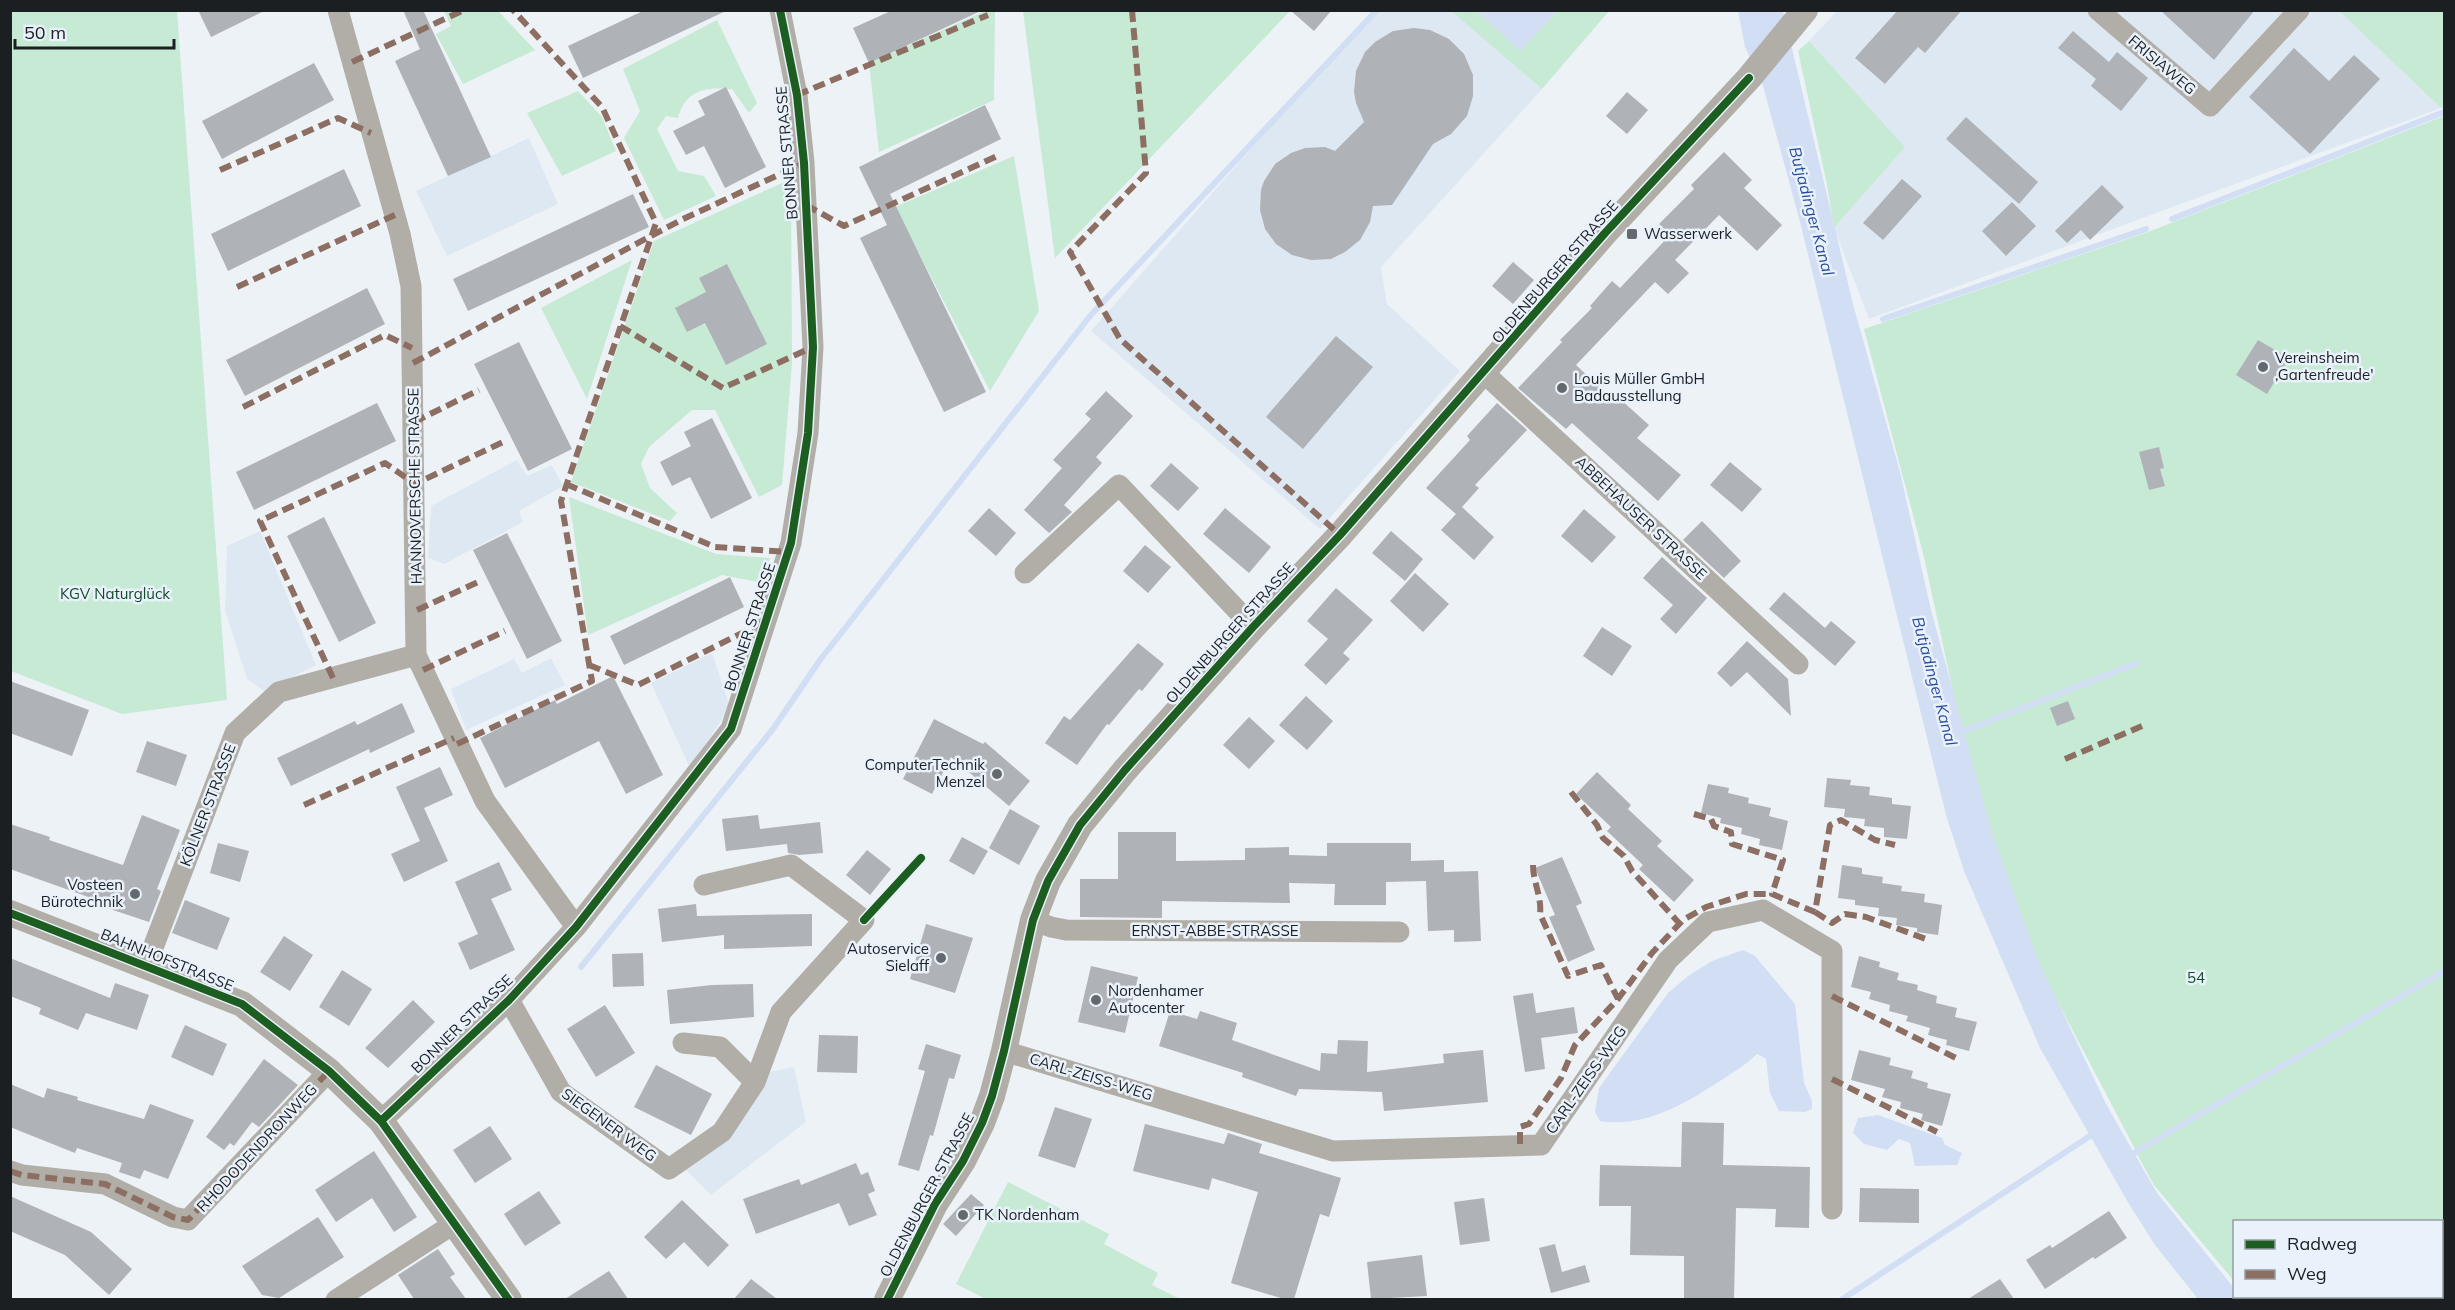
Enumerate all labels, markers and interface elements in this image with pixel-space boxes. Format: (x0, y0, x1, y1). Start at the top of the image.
scale bar (15, 12, 174, 50)
text: 50 m (24, 21, 66, 44)
street label: FRISIAWEG (2125, 31, 2200, 98)
street label: BONNER STRASSE (771, 85, 802, 221)
water label: Butjadinger Kanal (1785, 144, 1839, 278)
street label: OLDENBURGER STRASSE (1487, 196, 1622, 347)
place label: Wasserwerk (1644, 224, 1732, 243)
marker: Wasserwerk (1625, 227, 1639, 241)
place label: Vereinsheim ,Gartenfreude' (2275, 348, 2374, 384)
marker: Vereinsheim ,Gartenfreude' (2256, 360, 2270, 374)
place label: Louis Müller GmbH Badausstellung (1574, 369, 1705, 405)
marker: Louis Müller GmbH Badausstellung (1555, 381, 1569, 395)
street label: HANNOVERSCHE STRASSE (403, 387, 426, 584)
street label: ABBEHAUSER STRASSE (1572, 452, 1711, 584)
street label: OLDENBURGER STRASSE (1161, 558, 1298, 707)
street label: BONNER STRASSE (720, 560, 779, 694)
park label: KGV Naturglück (60, 584, 170, 603)
water label: Butjadinger Kanal (1908, 614, 1962, 748)
street label: KÖLNER STRASSE (175, 741, 240, 869)
place label: ComputerTechnik Menzel (865, 755, 985, 791)
marker: ComputerTechnik Menzel (990, 767, 1004, 781)
place label: Vosteen Bürotechnik (41, 875, 123, 911)
marker: Vosteen Bürotechnik (128, 887, 142, 901)
street label: ERNST-ABBE-STRASSE (1131, 921, 1299, 940)
street label: BAHNHOFSTRASSE (98, 924, 237, 995)
place label: Autoservice Sielaff (847, 939, 930, 975)
marker: Autoservice Sielaff (934, 951, 948, 965)
park label: 54 (2187, 968, 2205, 987)
street label: BONNER STRASSE (407, 970, 517, 1077)
place label: Nordenhamer Autocenter (1108, 981, 1204, 1017)
marker: Nordenhamer Autocenter (1089, 993, 1103, 1007)
street label: CARL-ZEISS-WEG (1541, 1022, 1630, 1138)
street label: CARL-ZEISS-WEG (1027, 1049, 1155, 1104)
street label: RHODODENDRONWEG (192, 1080, 321, 1216)
street label: SIEGENER WEG (558, 1084, 660, 1165)
street label: OLDENBURGER STRASSE (875, 1109, 978, 1280)
place label: TK Nordenham (975, 1205, 1080, 1224)
marker: TK Nordenham (956, 1208, 970, 1222)
legend (2233, 1220, 2443, 1298)
text: Radweg (2287, 1232, 2357, 1255)
text: Weg (2287, 1262, 2327, 1285)

